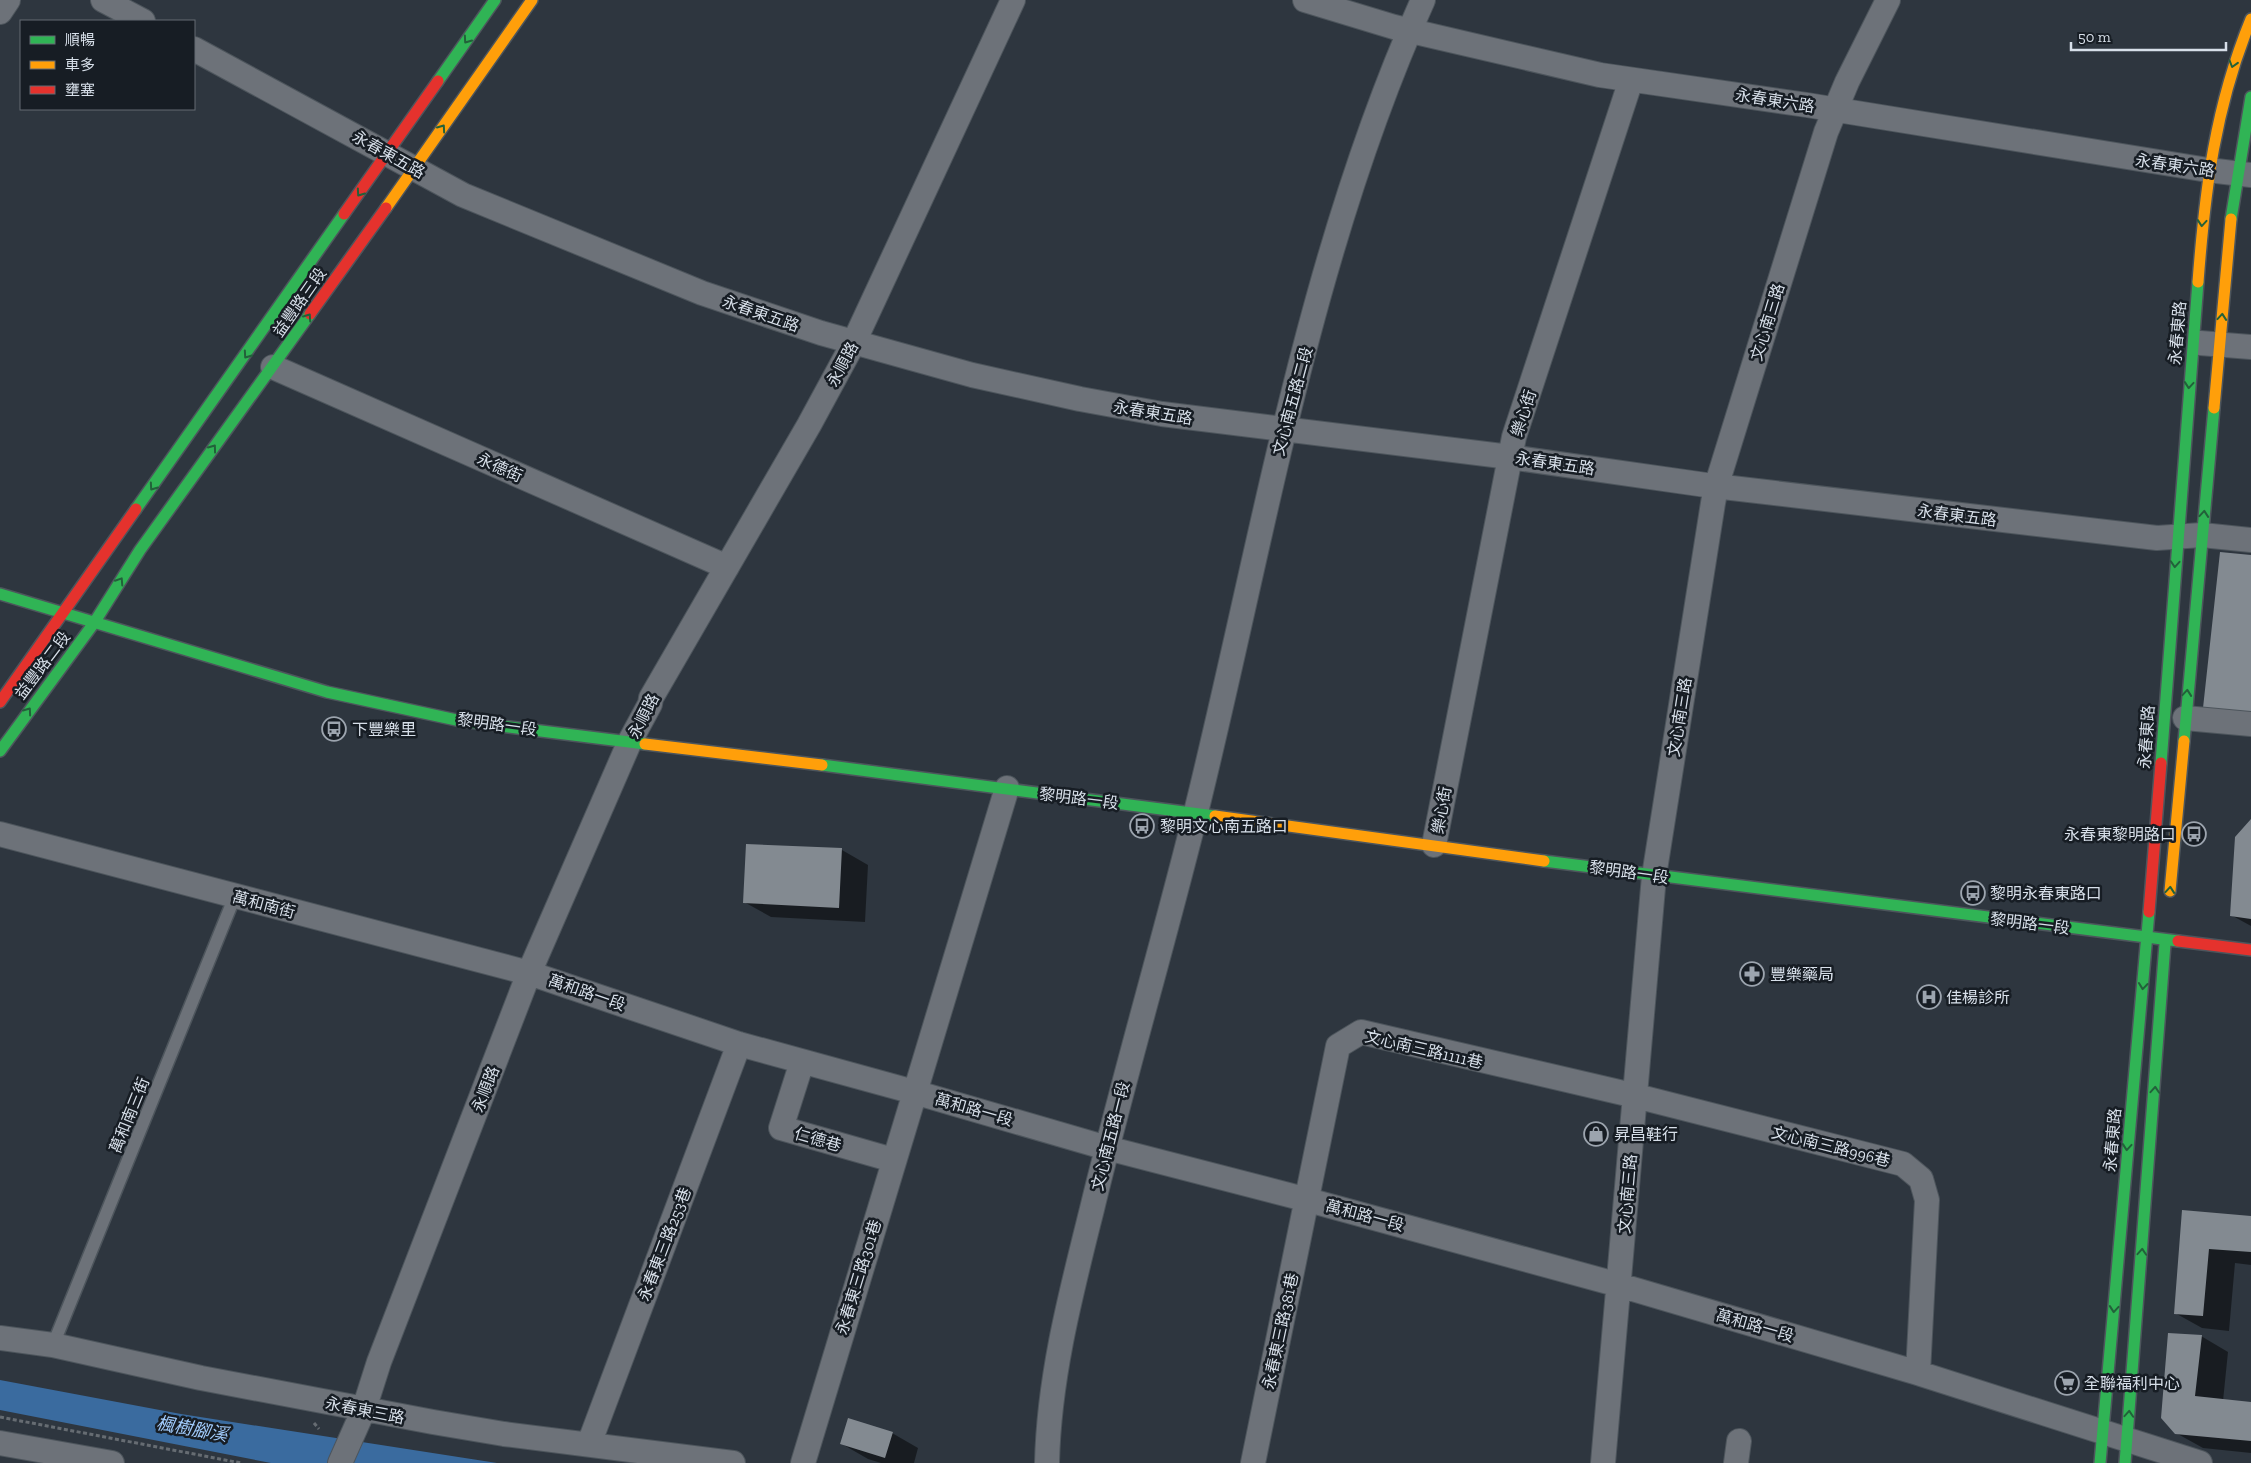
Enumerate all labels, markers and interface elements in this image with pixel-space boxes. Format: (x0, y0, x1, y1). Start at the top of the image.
legend (20, 20, 195, 110)
scale bar (2071, 20, 2226, 52)
text: 50 m (2078, 28, 2111, 46)
text: 順暢 (65, 31, 95, 49)
one-way arrow (464, 34, 473, 44)
text: 車多 (65, 56, 95, 74)
one-way arrow (2228, 59, 2239, 68)
text: 壅塞 (65, 81, 95, 99)
street label: 永春東六路 (1734, 85, 1816, 116)
one-way arrow (436, 124, 445, 134)
street label: 永春東五路 (349, 127, 428, 182)
street label: 永春東六路 (2134, 151, 2216, 180)
one-way arrow (357, 187, 366, 197)
one-way arrow (2197, 219, 2208, 227)
street label: 益豐路三段 (269, 264, 330, 341)
street label: 文心南三路 (1747, 281, 1788, 363)
street label: 永春東五路 (720, 291, 802, 335)
street label: 永春東路 (2165, 300, 2190, 366)
one-way arrow (302, 313, 311, 323)
one-way arrow (2216, 313, 2227, 321)
street label: 永順路 (823, 339, 862, 390)
street label: 文心南五路二段 (1269, 345, 1316, 458)
one-way arrow (244, 349, 253, 359)
one-way arrow (2184, 381, 2195, 389)
street label: 樂心街 (1507, 387, 1540, 439)
street label: 永春東五路 (1112, 397, 1194, 428)
one-way arrow (207, 445, 216, 454)
street label: 永德街 (474, 449, 526, 486)
street label: 永春東五路 (1514, 449, 1596, 478)
one-way arrow (150, 481, 158, 490)
street label: 永春東五路 (1916, 501, 1998, 530)
one-way arrow (2198, 510, 2209, 518)
one-way arrow (2170, 561, 2181, 569)
one-way arrow (113, 578, 123, 587)
street label: 益豐路二段 (11, 628, 74, 703)
street label: 文心南三路 (1664, 676, 1695, 758)
one-way arrow (2182, 689, 2193, 697)
street label: 永順路 (624, 691, 663, 742)
street label: 永春東路 (2135, 704, 2158, 770)
one-way arrow (22, 707, 31, 717)
street label: 黎明路一段 (456, 710, 538, 739)
bus stop icon: 下豐樂里 (321, 716, 347, 742)
place label: 下豐樂里 (352, 720, 416, 739)
street label: 黎明路一段 (1038, 784, 1120, 813)
street label: 樂心街 (1428, 785, 1455, 835)
bus stop icon: 黎明文心南五路口 (1129, 813, 1155, 839)
place label: 黎明文心南五路口 (1160, 817, 1288, 836)
bus stop icon: 永春東黎明路口 (2181, 821, 2207, 847)
place label: 永春東黎明路口 (2064, 825, 2176, 844)
street label: 黎明路一段 (1588, 858, 1670, 887)
bus stop icon: 黎明永春東路口 (1960, 880, 1986, 906)
place label: 黎明永春東路口 (1990, 884, 2102, 903)
one-way arrow (2164, 886, 2175, 894)
street label: 萬和南街 (230, 887, 297, 922)
street label: 黎明路一段 (1989, 909, 2071, 938)
pharmacy icon: 豐樂藥局 (1739, 961, 1765, 987)
place label: 豐樂藥局 (1770, 965, 1834, 984)
street label: 萬和路一段 (546, 970, 628, 1014)
one-way arrow (2138, 982, 2149, 990)
hospital icon: 佳楊診所 (1916, 984, 1942, 1010)
place label: 佳楊診所 (1946, 988, 2010, 1007)
street label: 文心南三路1111巷 (1363, 1027, 1485, 1072)
street label: 永順路 (468, 1063, 503, 1115)
street label: 萬和南三街 (106, 1075, 153, 1156)
street label: 文心南五路一段 (1088, 1079, 1133, 1193)
one-way arrow (2149, 1086, 2160, 1094)
street label: 萬和路一段 (933, 1089, 1015, 1130)
street label: 永春東路 (2100, 1107, 2125, 1173)
shop icon: 昇昌鞋行 (1583, 1121, 1609, 1147)
street label: 文心南三路996巷 (1770, 1123, 1892, 1170)
street label: 仁德巷 (792, 1124, 844, 1155)
place label: 昇昌鞋行 (1614, 1125, 1678, 1144)
one-way arrow (2122, 1144, 2133, 1152)
street label: 文心南三路 (1615, 1153, 1640, 1235)
street label: 永春東三路253巷 (634, 1185, 695, 1304)
street label: 萬和路一段 (1324, 1196, 1406, 1235)
street label: 永春東三路301巷 (832, 1217, 885, 1337)
one-way arrow (2136, 1248, 2147, 1256)
street label: 永春東三路381巷 (1259, 1271, 1302, 1391)
street label: 萬和路一段 (1714, 1305, 1796, 1346)
one-way arrow (2109, 1306, 2120, 1314)
supermarket icon: 全聯福利中心 (2054, 1370, 2080, 1396)
place label: 全聯福利中心 (2084, 1374, 2180, 1393)
street label: 永春東三路 (324, 1394, 406, 1427)
one-way arrow (2124, 1410, 2135, 1418)
water label: 楓樹腳溪 (155, 1412, 232, 1447)

